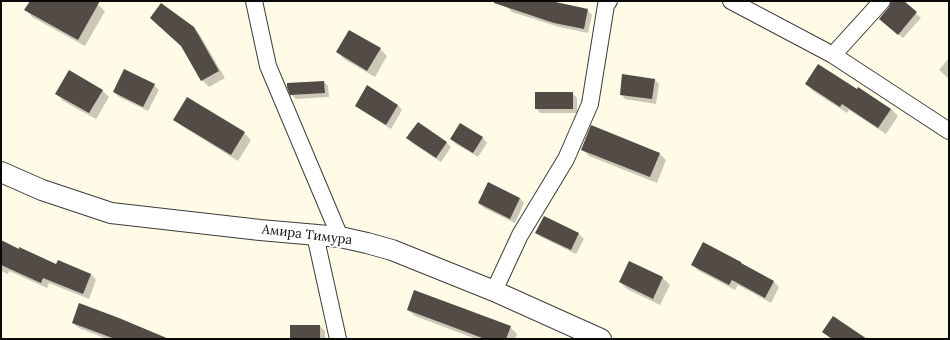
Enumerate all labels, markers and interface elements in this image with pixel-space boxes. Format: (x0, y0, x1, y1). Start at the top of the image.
street label: Амира Тимура (261, 222, 353, 248)

